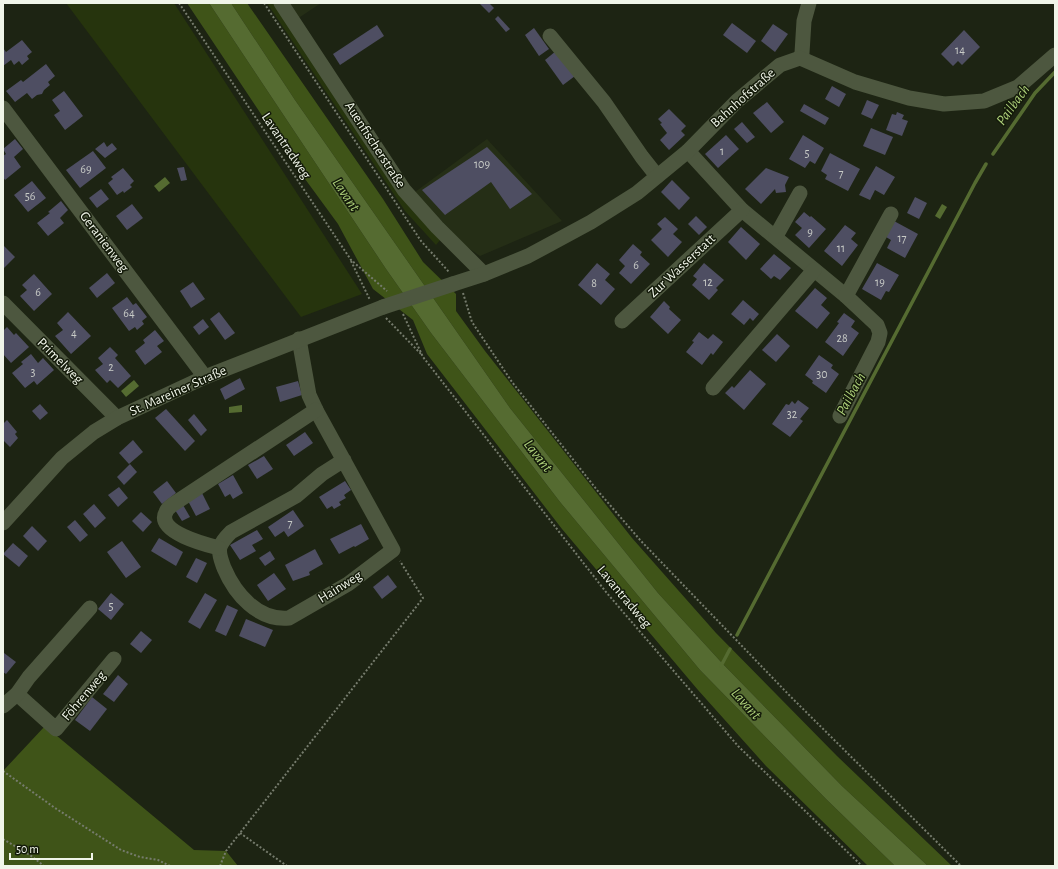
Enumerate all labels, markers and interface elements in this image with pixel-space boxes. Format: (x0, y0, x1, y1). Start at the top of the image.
house number: 14 (955, 44, 965, 56)
street label: Bahnhofstraße (708, 66, 778, 130)
water label: Pailbach (993, 82, 1033, 128)
street label: Auenfischerstraße (342, 99, 408, 191)
street label: Lavantradweg (259, 110, 313, 182)
house number: 1 (720, 145, 724, 157)
house number: 5 (804, 147, 810, 159)
house number: 109 (474, 158, 490, 170)
house number: 69 (80, 163, 92, 175)
house number: 7 (838, 167, 844, 179)
water label: Lavant (330, 176, 362, 214)
house number: 56 (25, 190, 36, 202)
street label: Geranienweg (77, 209, 131, 275)
house number: 9 (807, 226, 813, 238)
street label: Zur Wasserstatt (646, 231, 718, 300)
house number: 17 (897, 232, 907, 244)
house number: 11 (837, 242, 845, 254)
house number: 6 (633, 259, 639, 271)
house number: 12 (703, 276, 713, 288)
house number: 19 (875, 276, 885, 288)
house number: 8 (591, 277, 597, 289)
house number: 6 (35, 286, 41, 298)
house number: 64 (123, 307, 135, 319)
house number: 4 (71, 327, 77, 339)
house number: 28 (836, 332, 848, 344)
street label: Primelweg (34, 335, 86, 387)
house number: 2 (108, 361, 114, 373)
street label: St. Mareiner Straße (127, 363, 229, 419)
house number: 3 (31, 366, 36, 378)
house number: 30 (816, 368, 828, 380)
water label: Pailbach (834, 370, 868, 418)
house number: 32 (787, 408, 798, 420)
water label: Lavant (521, 437, 555, 475)
house number: 7 (287, 517, 293, 529)
street label: Lavantradweg (594, 563, 654, 631)
street label: Hainweg (316, 568, 364, 606)
house number: 5 (108, 600, 114, 612)
street label: Föhrenweg (59, 668, 109, 723)
water label: Lavant (728, 685, 764, 723)
scale bar (10, 835, 92, 861)
text: 50 m (16, 843, 39, 855)

